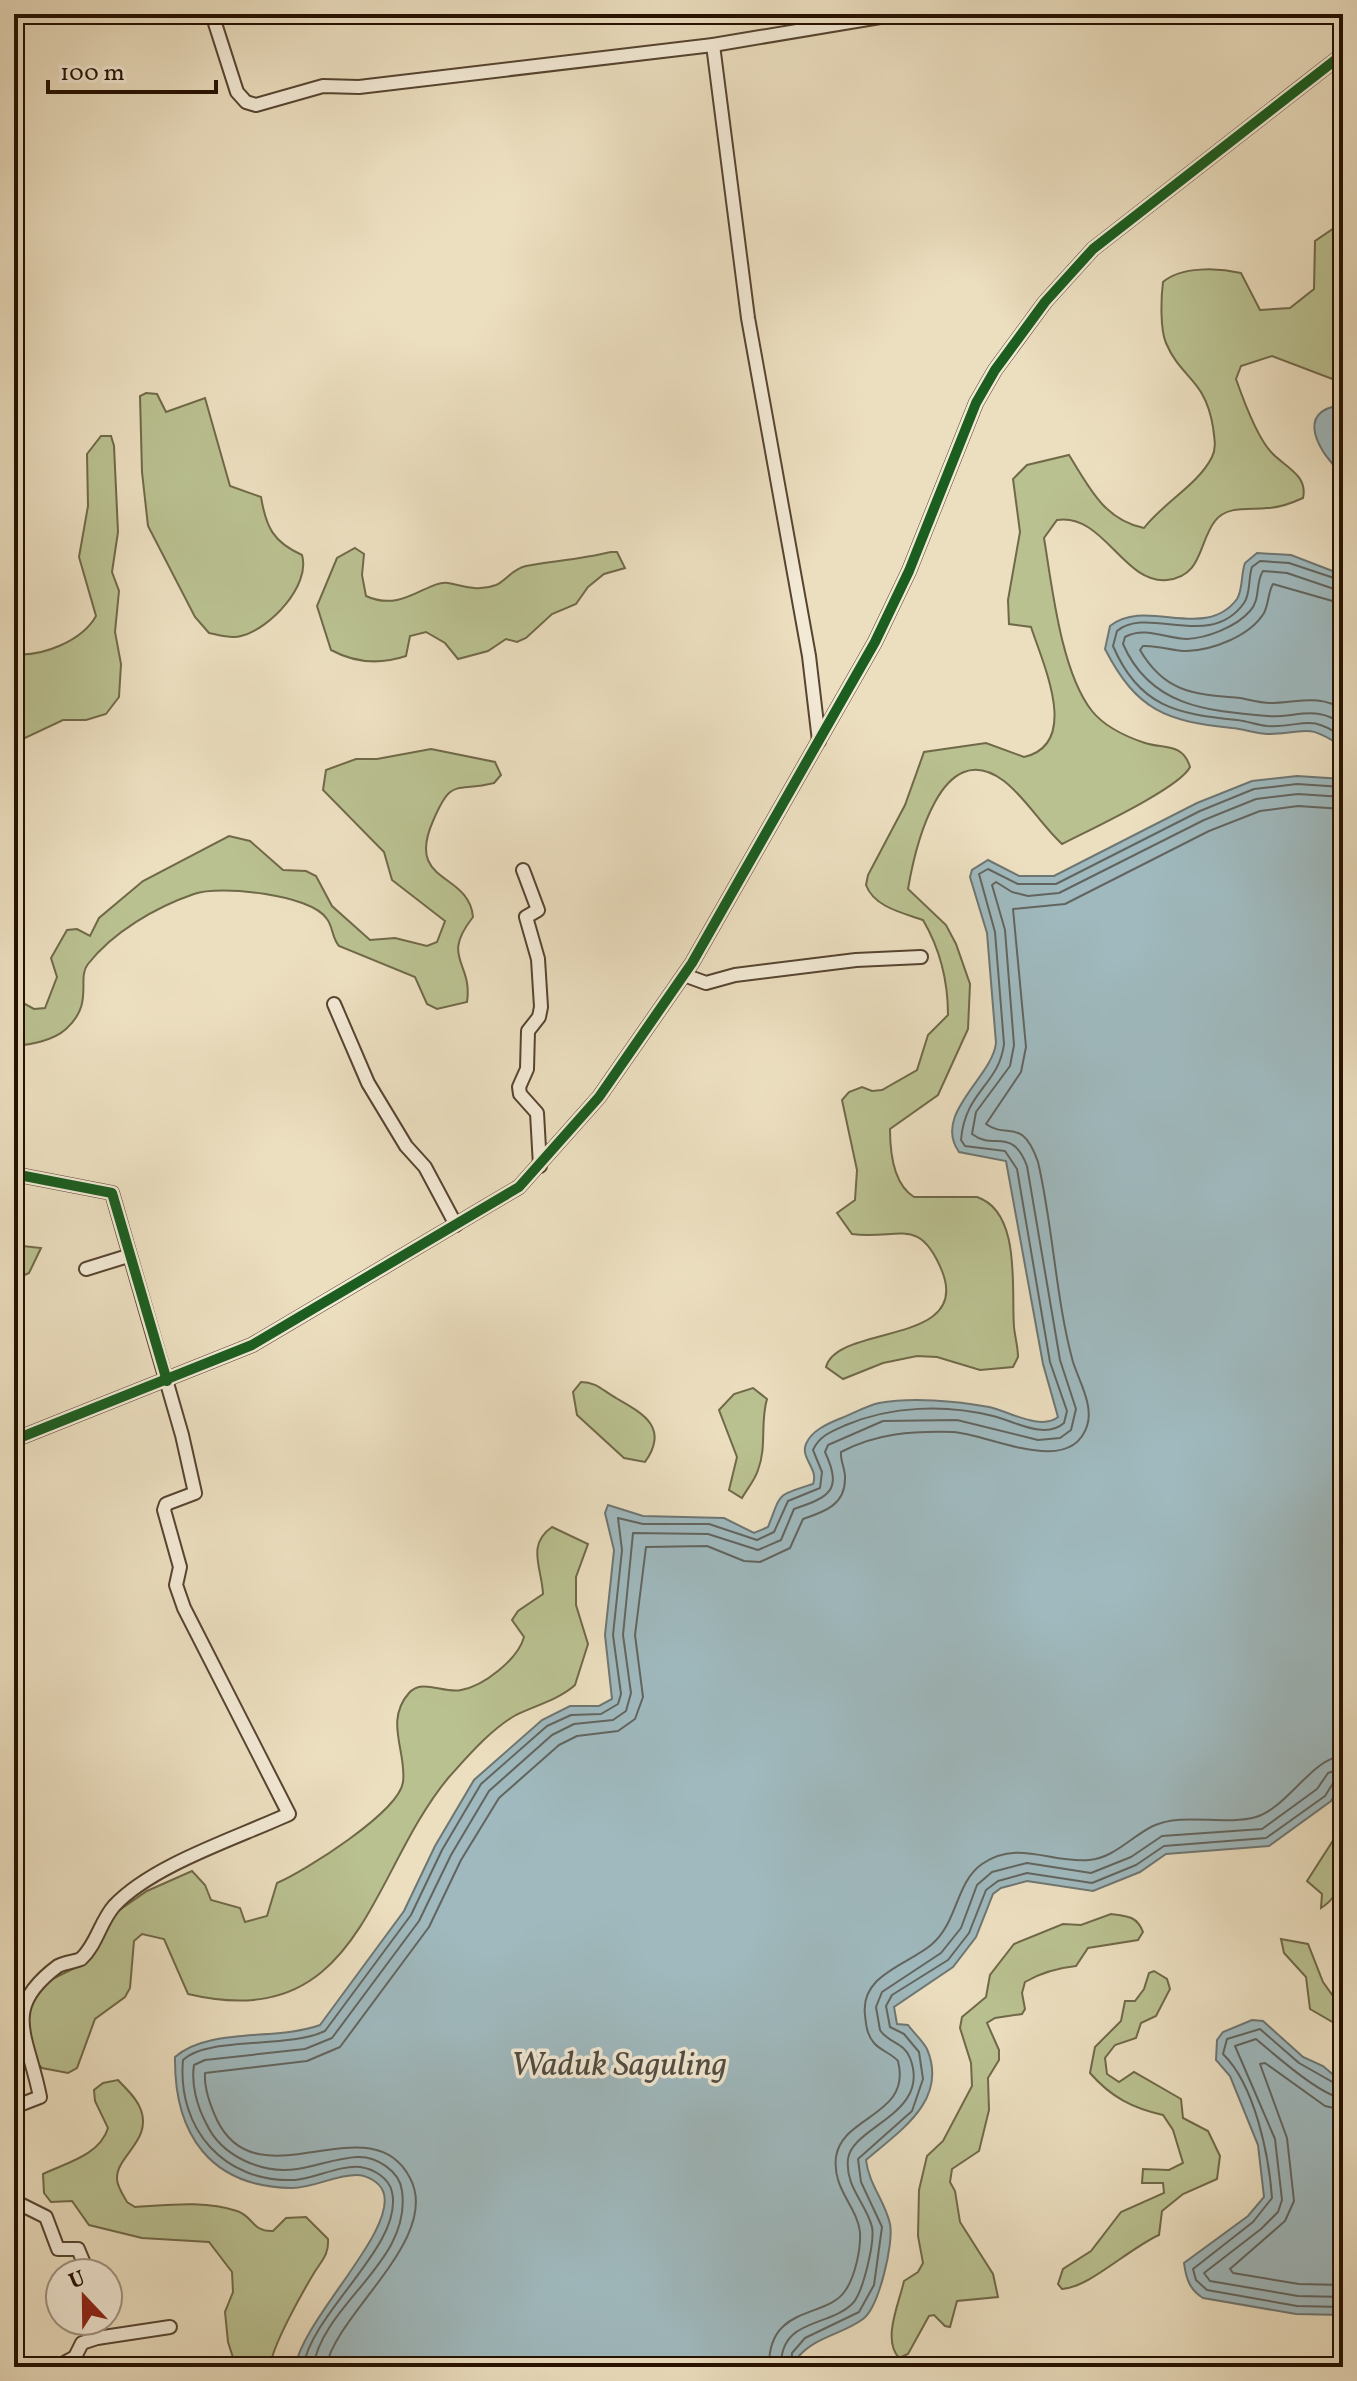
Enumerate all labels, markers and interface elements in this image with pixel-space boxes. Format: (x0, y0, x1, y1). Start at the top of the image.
scale bar (48, 44, 216, 94)
text: 100 m (60, 57, 125, 91)
water label: Waduk Saguling (511, 2043, 727, 2090)
north arrow (44, 2257, 124, 2337)
text: U (65, 2264, 90, 2298)

